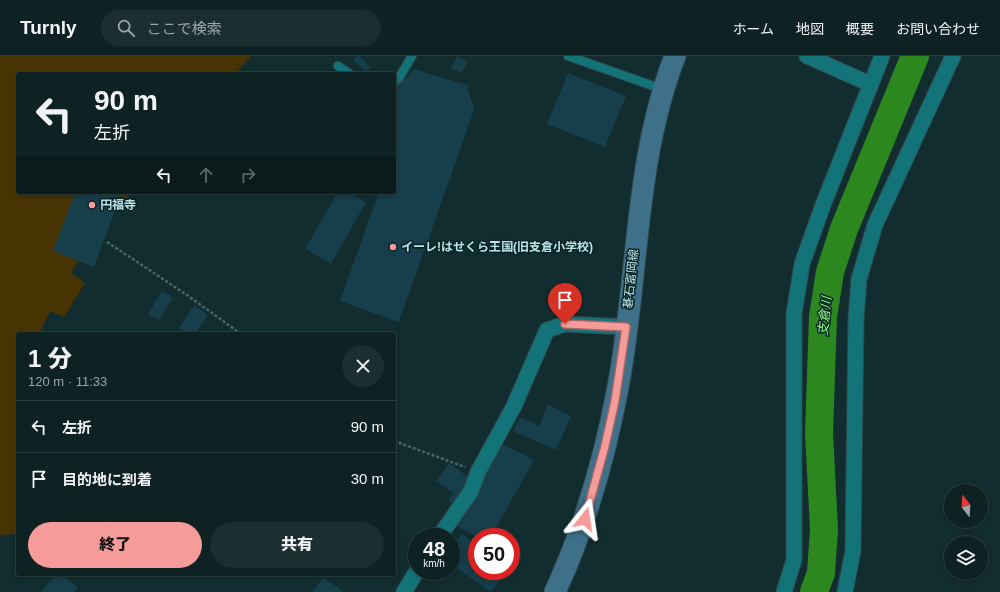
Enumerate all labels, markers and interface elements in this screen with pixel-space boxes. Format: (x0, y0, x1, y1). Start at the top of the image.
search box (101, 10, 381, 46)
text: Turnly (20, 17, 77, 38)
icon: search (115, 17, 137, 39)
text: ここで検索 (147, 20, 222, 37)
text: ホーム (732, 21, 774, 37)
text: 地図 (796, 21, 824, 37)
text: 概要 (846, 21, 874, 37)
text: お問い合わせ (896, 21, 980, 37)
text: 90 m (94, 85, 158, 116)
icon: left (28, 88, 80, 140)
text: 左折 (94, 123, 130, 143)
icon: left (153, 164, 175, 186)
icon: ahead (195, 164, 217, 186)
icon: right (237, 164, 259, 186)
place label: 円福寺 (100, 198, 136, 212)
marker: 円福寺 (87, 200, 97, 210)
place label: イーレ!はせくら王国(旧支倉小学校) (401, 240, 593, 254)
marker: イーレ!はせくら王国(旧支倉小学校) (388, 242, 398, 252)
street label: 碁石富岡線 (621, 248, 641, 310)
pin (548, 283, 582, 324)
icon: arrive (554, 289, 576, 311)
water label: 支倉川 (815, 294, 834, 336)
text: 1 分 (28, 345, 72, 372)
button: close (342, 345, 384, 387)
text: 120 m · 11:33 (28, 374, 107, 389)
icon: left (28, 416, 50, 438)
text: 90 m (351, 418, 384, 435)
text: 左折 (62, 419, 92, 436)
icon: arrive (28, 468, 50, 490)
text: 30 m (351, 470, 384, 487)
text: 目的地に到着 (62, 471, 152, 488)
north arrow (944, 484, 988, 528)
map controls (944, 484, 988, 580)
position arrow (564, 498, 606, 540)
button: 終了 (28, 522, 202, 568)
button: 共有 (210, 522, 384, 568)
speed limit sign: 50 (468, 528, 520, 580)
button: layers (944, 536, 988, 580)
text: 48 (423, 538, 445, 560)
text: km/h (423, 558, 445, 569)

